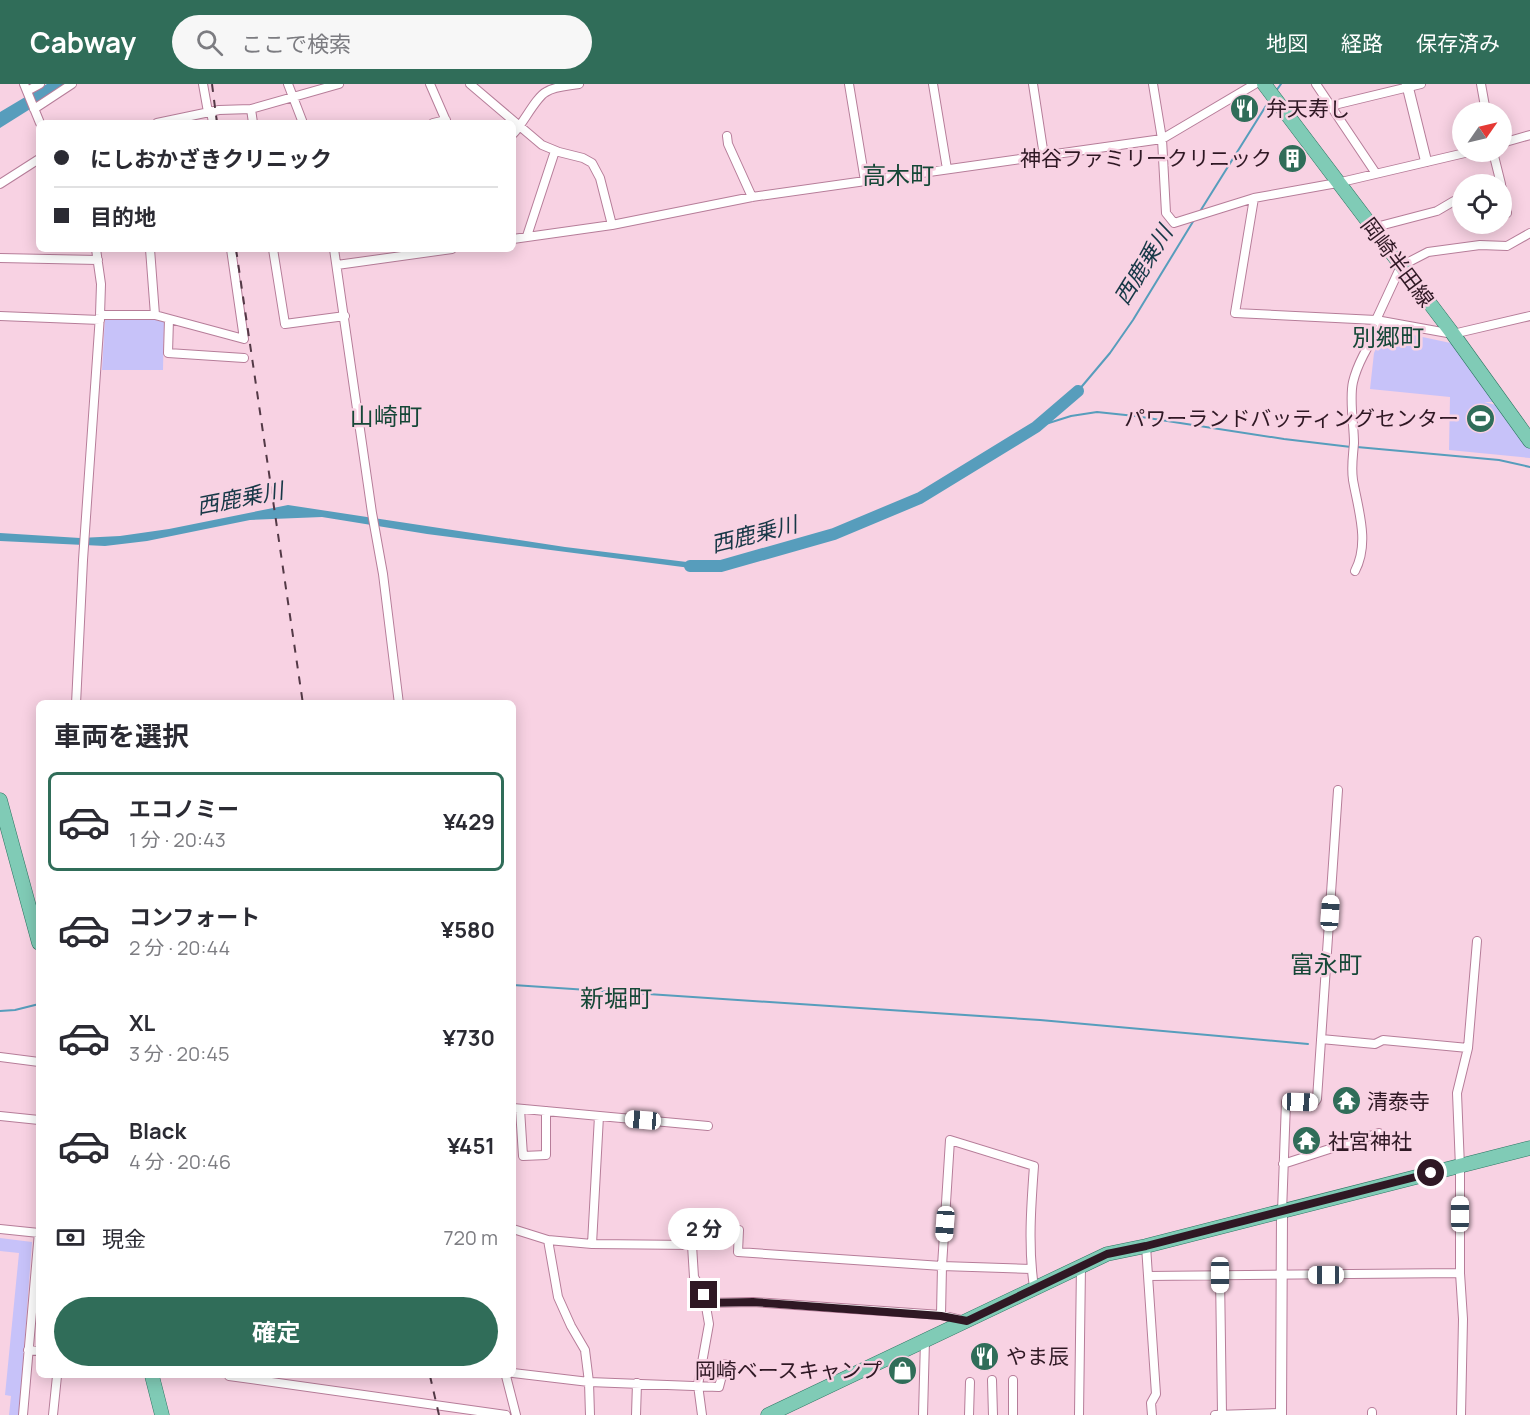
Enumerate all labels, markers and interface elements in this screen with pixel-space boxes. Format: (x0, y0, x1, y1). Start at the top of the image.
search box (172, 15, 592, 69)
text: Cabway (30, 23, 136, 61)
icon: search (193, 26, 226, 59)
text: ここで検索 (241, 29, 351, 59)
text: 地図 (1266, 29, 1308, 57)
text: 経路 (1341, 29, 1383, 57)
text: 保存済み (1416, 29, 1500, 57)
restaurant icon: 弁天寿し (1229, 92, 1261, 124)
place label: 弁天寿し (1266, 94, 1350, 122)
north arrow (1452, 102, 1512, 162)
map controls (1452, 102, 1512, 234)
building icon: 神谷ファミリークリニック (1277, 142, 1309, 174)
text: にしおかざきクリニック (90, 144, 332, 174)
place label: 神谷ファミリークリニック (1020, 144, 1272, 172)
district label: 高木町 (862, 158, 934, 191)
button: locate (1452, 174, 1512, 234)
text: 目的地 (90, 202, 156, 232)
street label: 岡崎半田線 (1355, 212, 1441, 312)
water label: 西鹿乗川 (1107, 218, 1180, 310)
district label: 別郷町 (1352, 320, 1424, 353)
district label: 山崎町 (350, 399, 422, 432)
sports icon: パワーランドバッティングセンター (1464, 402, 1496, 434)
place label: パワーランドバッティングセンター (1124, 404, 1459, 432)
water label: 西鹿乗川 (194, 474, 288, 521)
water label: 西鹿乗川 (708, 508, 802, 559)
text: 車両を選択 (54, 717, 189, 754)
text: エコノミー (129, 794, 239, 824)
icon: car (57, 795, 111, 849)
text: ¥429 (443, 807, 495, 837)
text: 1 分 · 20:43 (129, 826, 226, 853)
car (1320, 894, 1340, 932)
text: コンフォート (129, 902, 260, 932)
icon: car (57, 903, 111, 957)
text: ¥580 (441, 915, 495, 945)
text: 2 分 · 20:44 (129, 934, 230, 961)
district label: 富永町 (1290, 947, 1362, 980)
district label: 新堀町 (580, 981, 652, 1014)
text: XL (129, 1008, 155, 1038)
icon: car (57, 1011, 111, 1065)
text: ¥730 (443, 1023, 495, 1053)
text: 3 分 · 20:45 (129, 1040, 230, 1067)
temple icon: 清泰寺 (1330, 1085, 1362, 1117)
place label: 清泰寺 (1367, 1087, 1430, 1115)
car (1282, 1092, 1318, 1112)
car (624, 1109, 662, 1131)
text: Black (129, 1116, 186, 1146)
icon: car (57, 1119, 111, 1173)
temple icon: 社宮神社 (1291, 1125, 1323, 1157)
place label: 社宮神社 (1328, 1127, 1412, 1155)
text: ¥451 (447, 1131, 495, 1161)
text: 4 分 · 20:46 (129, 1148, 231, 1175)
route start (1417, 1159, 1444, 1186)
car (1451, 1196, 1469, 1232)
car (935, 1205, 955, 1243)
callout: 2 分 (668, 1208, 740, 1250)
text: 2 分 (686, 1215, 722, 1242)
icon: cash (54, 1221, 87, 1254)
text: 現金 (102, 1224, 146, 1254)
text: 720 m (443, 1224, 498, 1251)
car (1211, 1257, 1229, 1293)
car (1308, 1266, 1344, 1284)
route end (690, 1281, 717, 1308)
button: 確定 (54, 1297, 498, 1366)
restaurant icon: やま辰 (969, 1340, 1001, 1372)
place label: やま辰 (1006, 1342, 1069, 1370)
shop icon: 岡崎ベースキャンプ (887, 1354, 919, 1386)
place label: 岡崎ベースキャンプ (695, 1356, 882, 1384)

